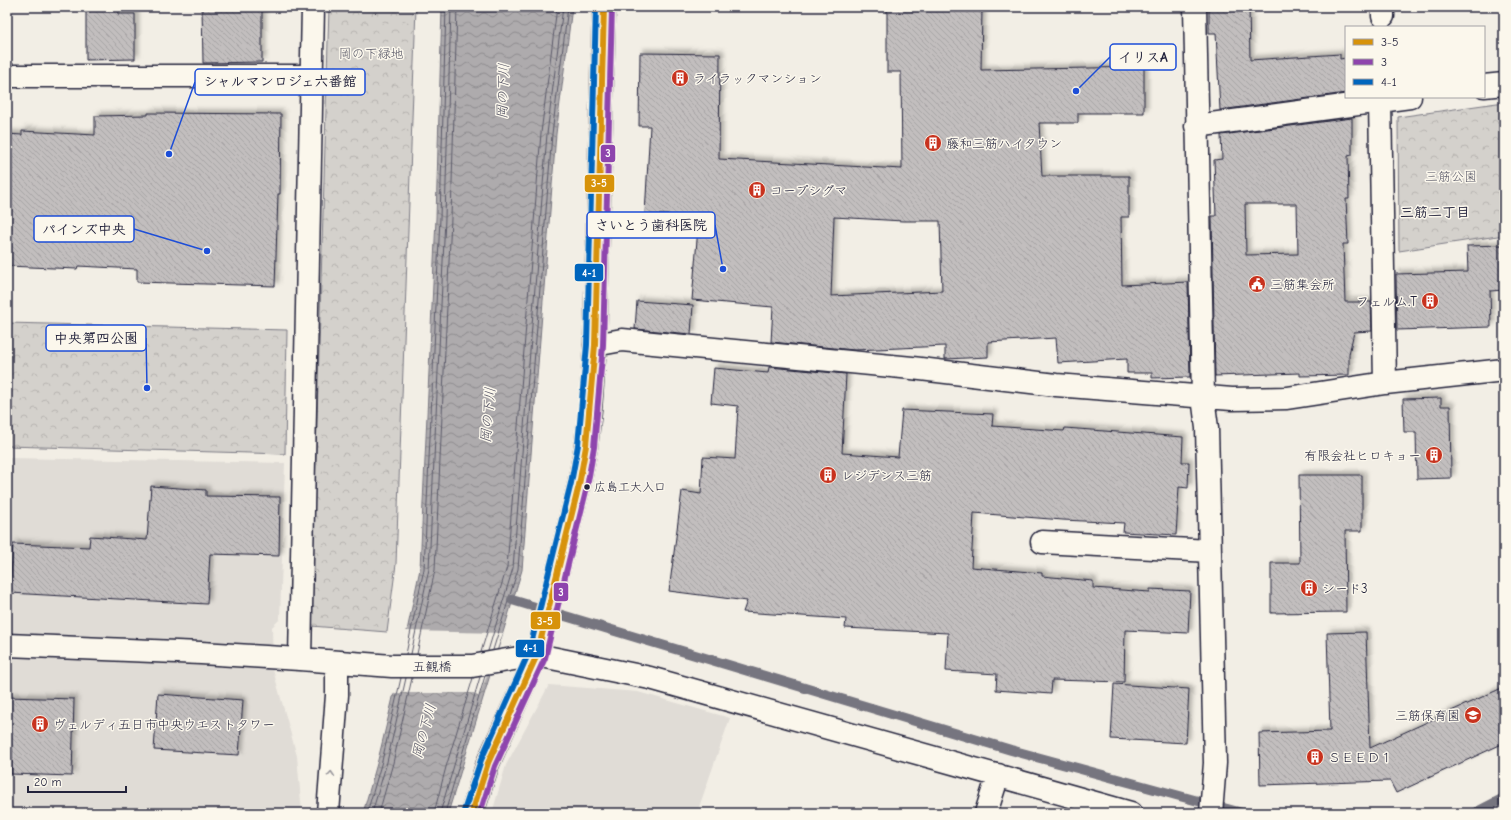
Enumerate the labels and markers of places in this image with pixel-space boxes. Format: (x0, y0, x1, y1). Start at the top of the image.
callout: イリスA (1110, 44, 1176, 70)
building icon: ライラックマンション (670, 68, 690, 88)
callout: シャルマンロジェ六番館 (195, 69, 365, 95)
place label: ライラックマンション (693, 71, 822, 86)
building icon: 藤和三筋ハイタウン (923, 133, 943, 153)
place label: 藤和三筋ハイタウン (946, 136, 1062, 151)
building icon: コープシグマ (747, 180, 767, 200)
place label: コープシグマ (770, 183, 847, 198)
callout: さいとう歯科医院 (587, 212, 715, 238)
callout: パインズ中央 (34, 216, 134, 242)
public building icon: 三筋集会所 (1247, 274, 1267, 294)
place label: 三筋集会所 (1270, 277, 1335, 292)
building icon: フェルム.T (1420, 291, 1440, 311)
place label: フェルム.T (1356, 294, 1417, 309)
callout: 中央第四公園 (46, 325, 146, 351)
building icon: 有限会社ヒロキョー (1424, 445, 1444, 465)
place label: 有限会社ヒロキョー (1304, 448, 1421, 463)
building icon: レジデンス三筋 (818, 465, 838, 485)
place label: レジデンス三筋 (841, 468, 932, 483)
place label: 広島工大入口 (594, 480, 666, 494)
marker: 広島工大入口 (582, 482, 592, 492)
building icon: シード3 (1299, 578, 1319, 598)
place label: シード3 (1322, 581, 1368, 596)
school or university icon: 三筋保育園 (1463, 705, 1483, 725)
place label: 三筋保育園 (1395, 708, 1460, 723)
building icon: ヴェルディ五日市中央ウエストタワー (30, 714, 50, 734)
place label: ヴェルディ五日市中央ウエストタワー (53, 717, 275, 732)
building icon: ＳＥＥＤ１ (1305, 747, 1325, 767)
place label: ＳＥＥＤ１ (1328, 750, 1393, 765)

